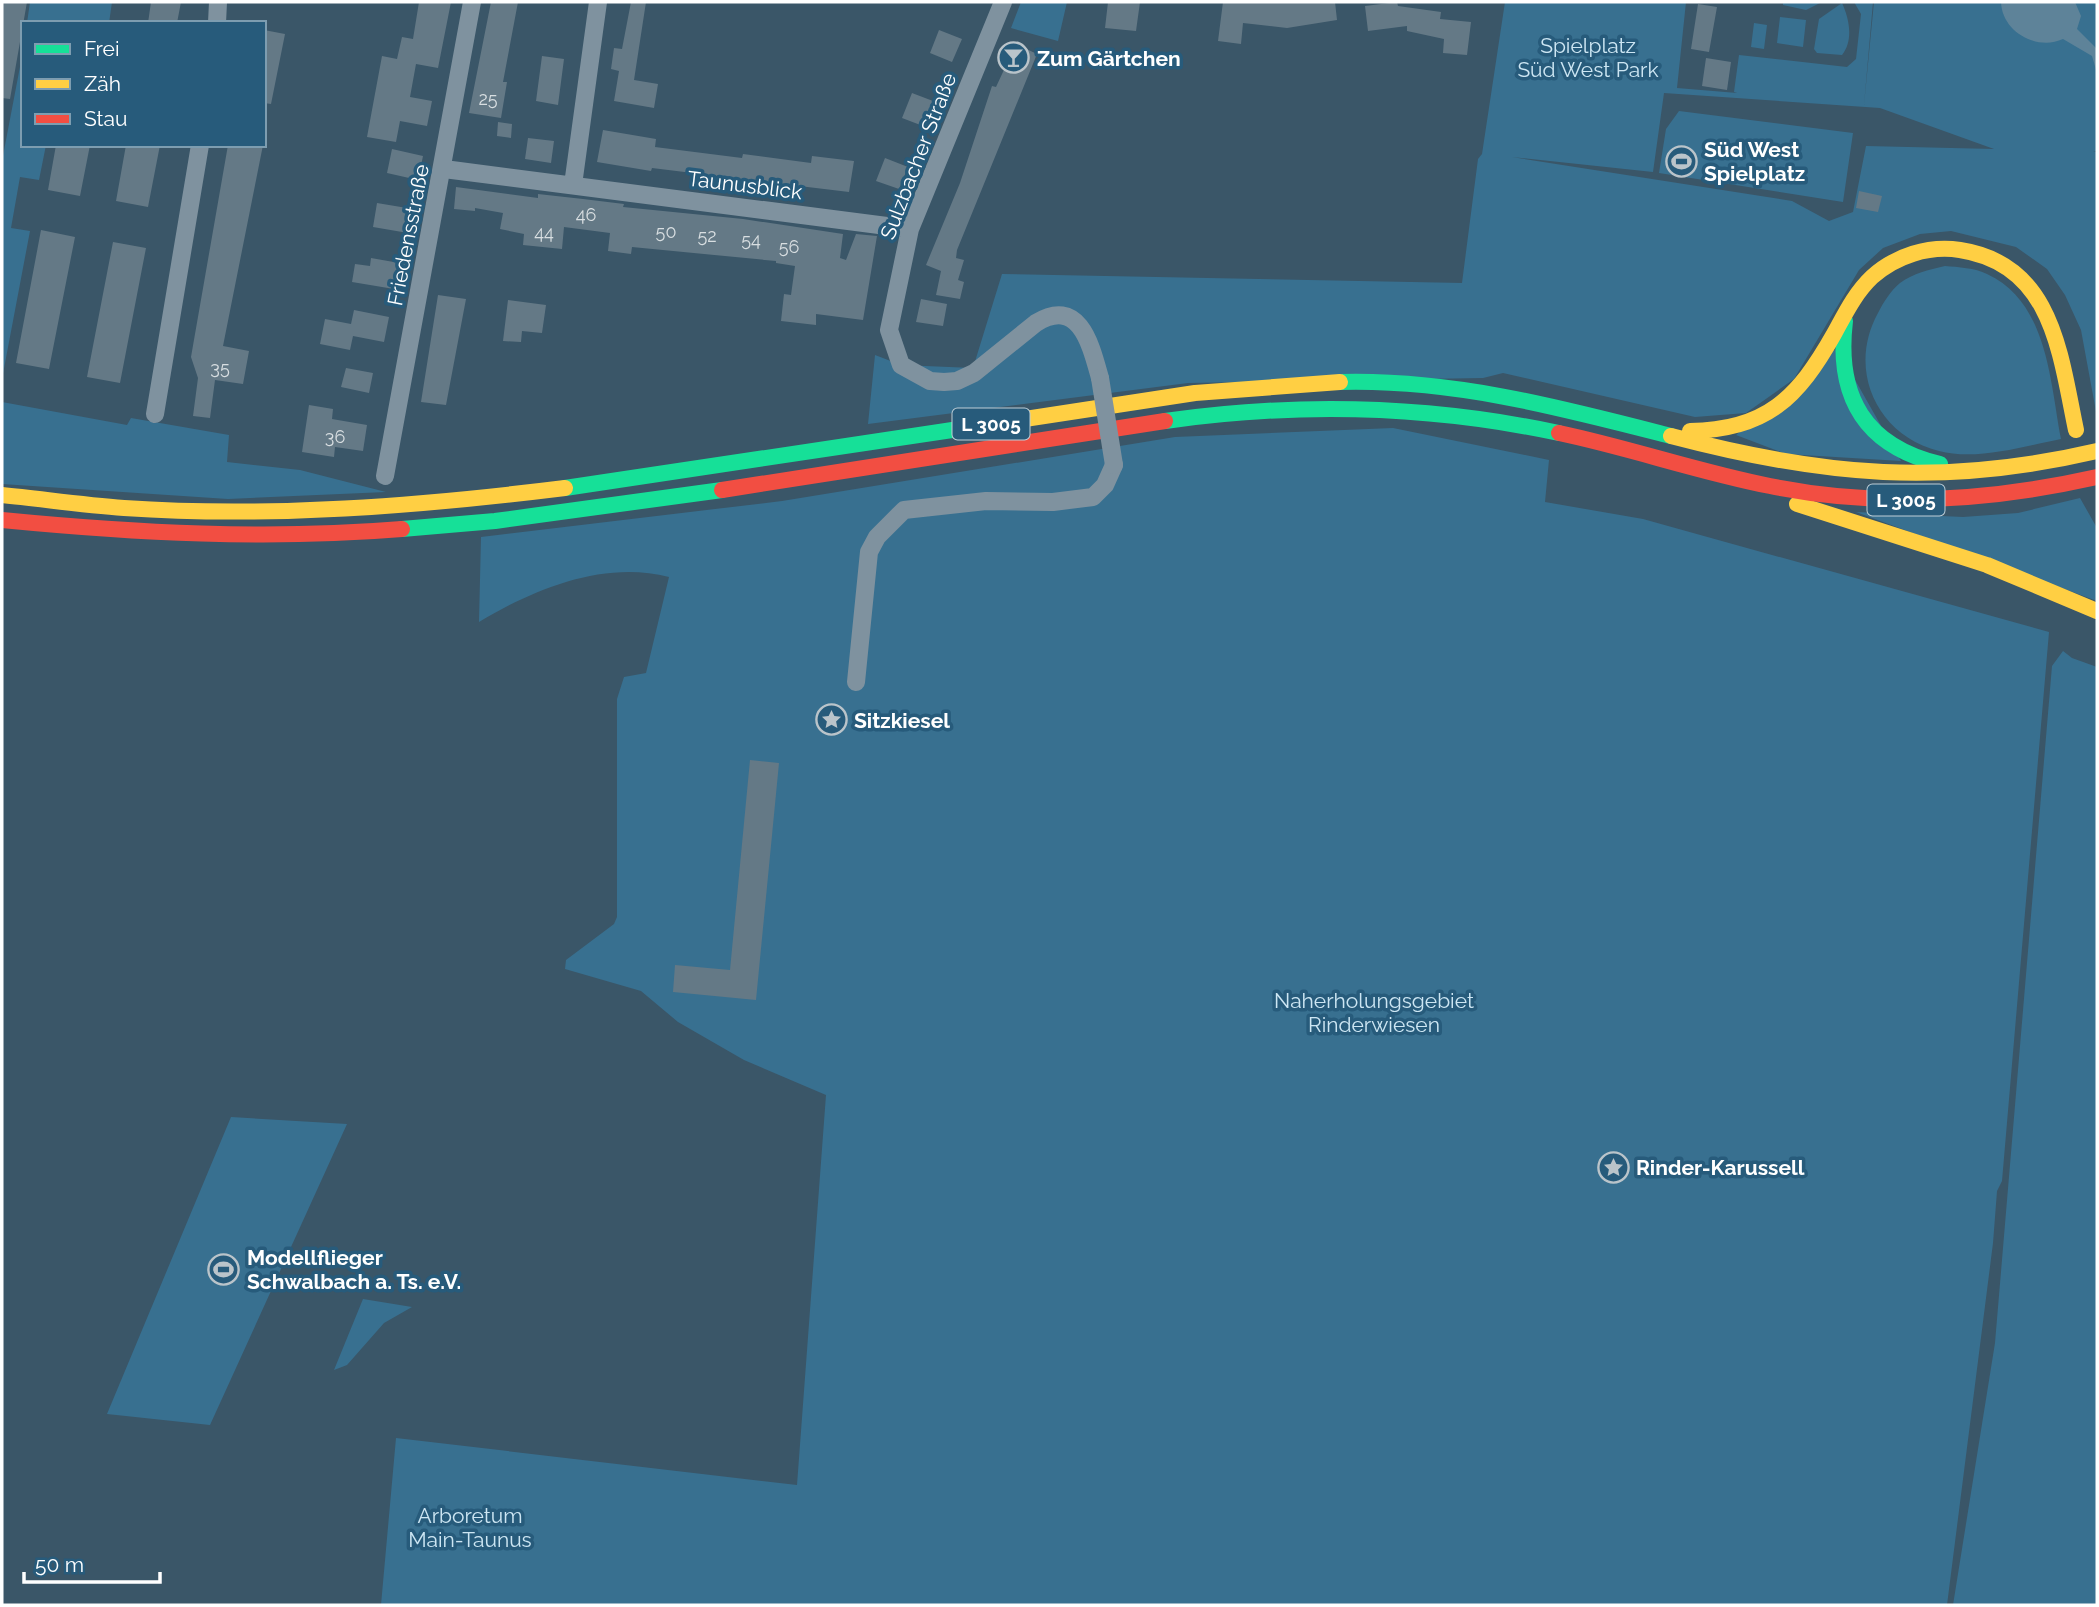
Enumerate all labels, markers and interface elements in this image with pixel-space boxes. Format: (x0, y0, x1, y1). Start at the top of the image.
legend (21, 21, 266, 147)
park label: Spielplatz Süd West Park (1517, 33, 1659, 82)
text: Frei (84, 36, 120, 61)
bar icon: Zum Gärtchen (997, 41, 1031, 75)
place label: Zum Gärtchen (1037, 46, 1181, 71)
street label: Sulzbacher Straße (875, 69, 961, 243)
text: Zäh (84, 71, 121, 96)
house number: 25 (478, 88, 498, 109)
text: Stau (84, 106, 128, 131)
place label: Süd West Spielplatz (1704, 137, 1805, 186)
sports icon: Süd West Spielplatz (1664, 144, 1698, 178)
street label: Friedensstraße (382, 162, 434, 308)
street label: Taunusblick (686, 166, 804, 204)
house number: 46 (576, 204, 596, 225)
house number: 50 (656, 221, 676, 242)
house number: 44 (534, 222, 554, 243)
house number: 52 (697, 225, 717, 246)
house number: 54 (741, 229, 761, 250)
house number: 56 (779, 236, 799, 257)
house number: 35 (210, 357, 230, 378)
road number: L 3005 (953, 408, 1030, 440)
house number: 36 (325, 426, 345, 447)
road number: L 3005 (1868, 485, 1944, 516)
place icon: Sitzkiesel (814, 703, 848, 737)
place label: Sitzkiesel (854, 708, 950, 733)
park label: Naherholungsgebiet Rinderwiesen (1274, 988, 1474, 1037)
place icon: Rinder-Karussell (1596, 1150, 1630, 1184)
place label: Rinder-Karussell (1636, 1155, 1805, 1180)
place label: Modellflieger Schwalbach a. Ts. e.V. (247, 1245, 461, 1294)
sports icon: Modellflieger Schwalbach a. Ts. e.V. (207, 1252, 241, 1286)
park label: Arboretum Main-Taunus (408, 1503, 532, 1552)
scale bar (24, 1540, 161, 1584)
text: 50 m (35, 1552, 84, 1577)

